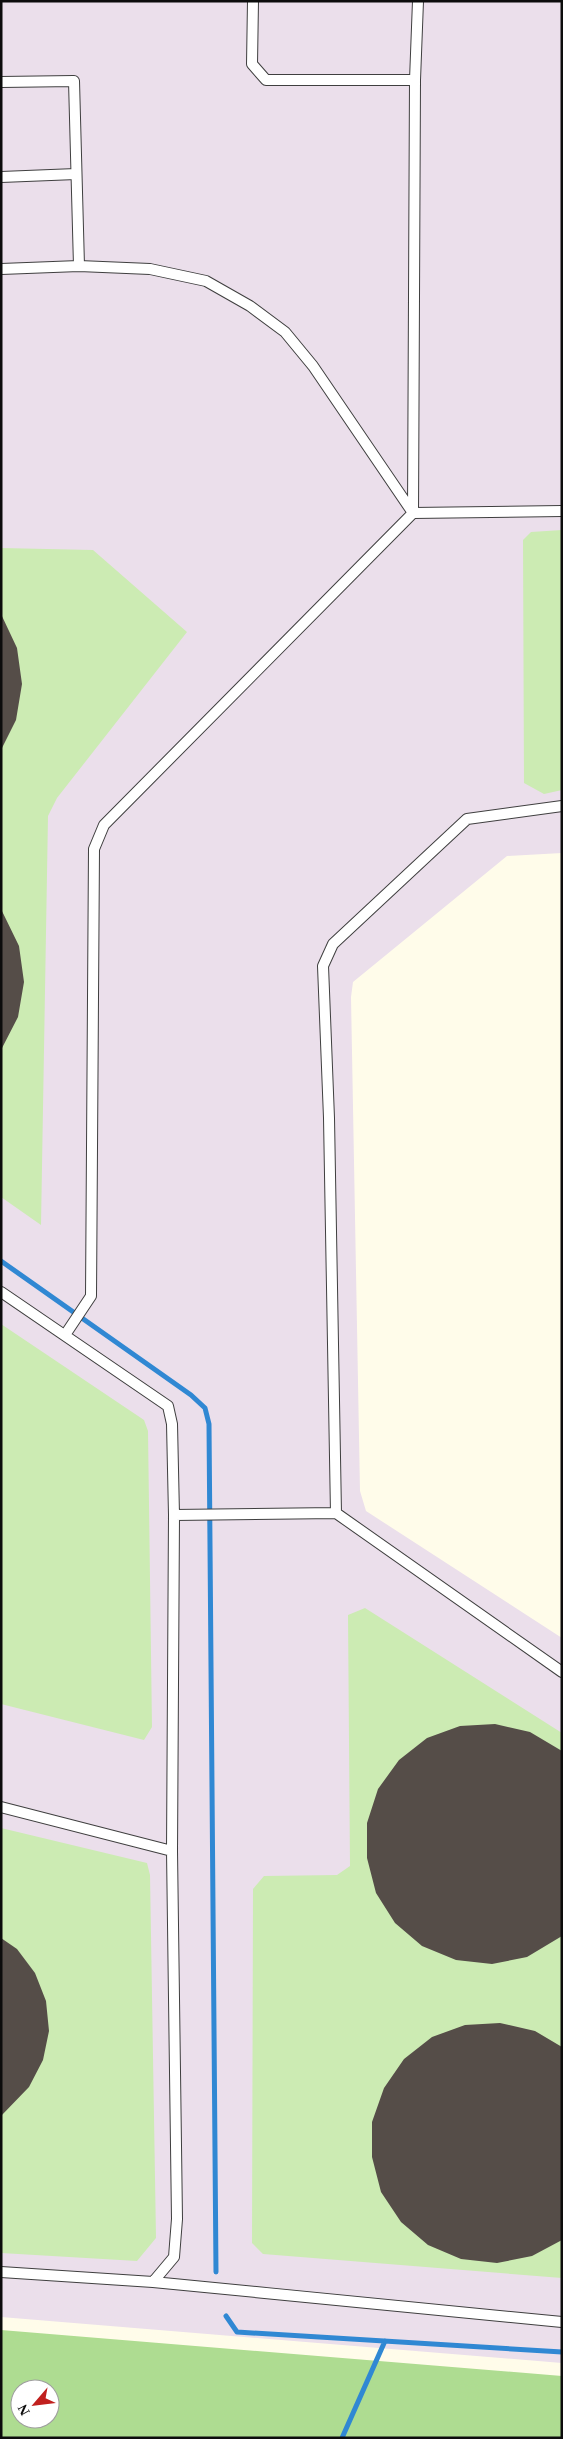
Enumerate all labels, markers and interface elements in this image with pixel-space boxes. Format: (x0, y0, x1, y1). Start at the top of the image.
north arrow (10, 2379, 60, 2429)
text: N (15, 2402, 33, 2418)

